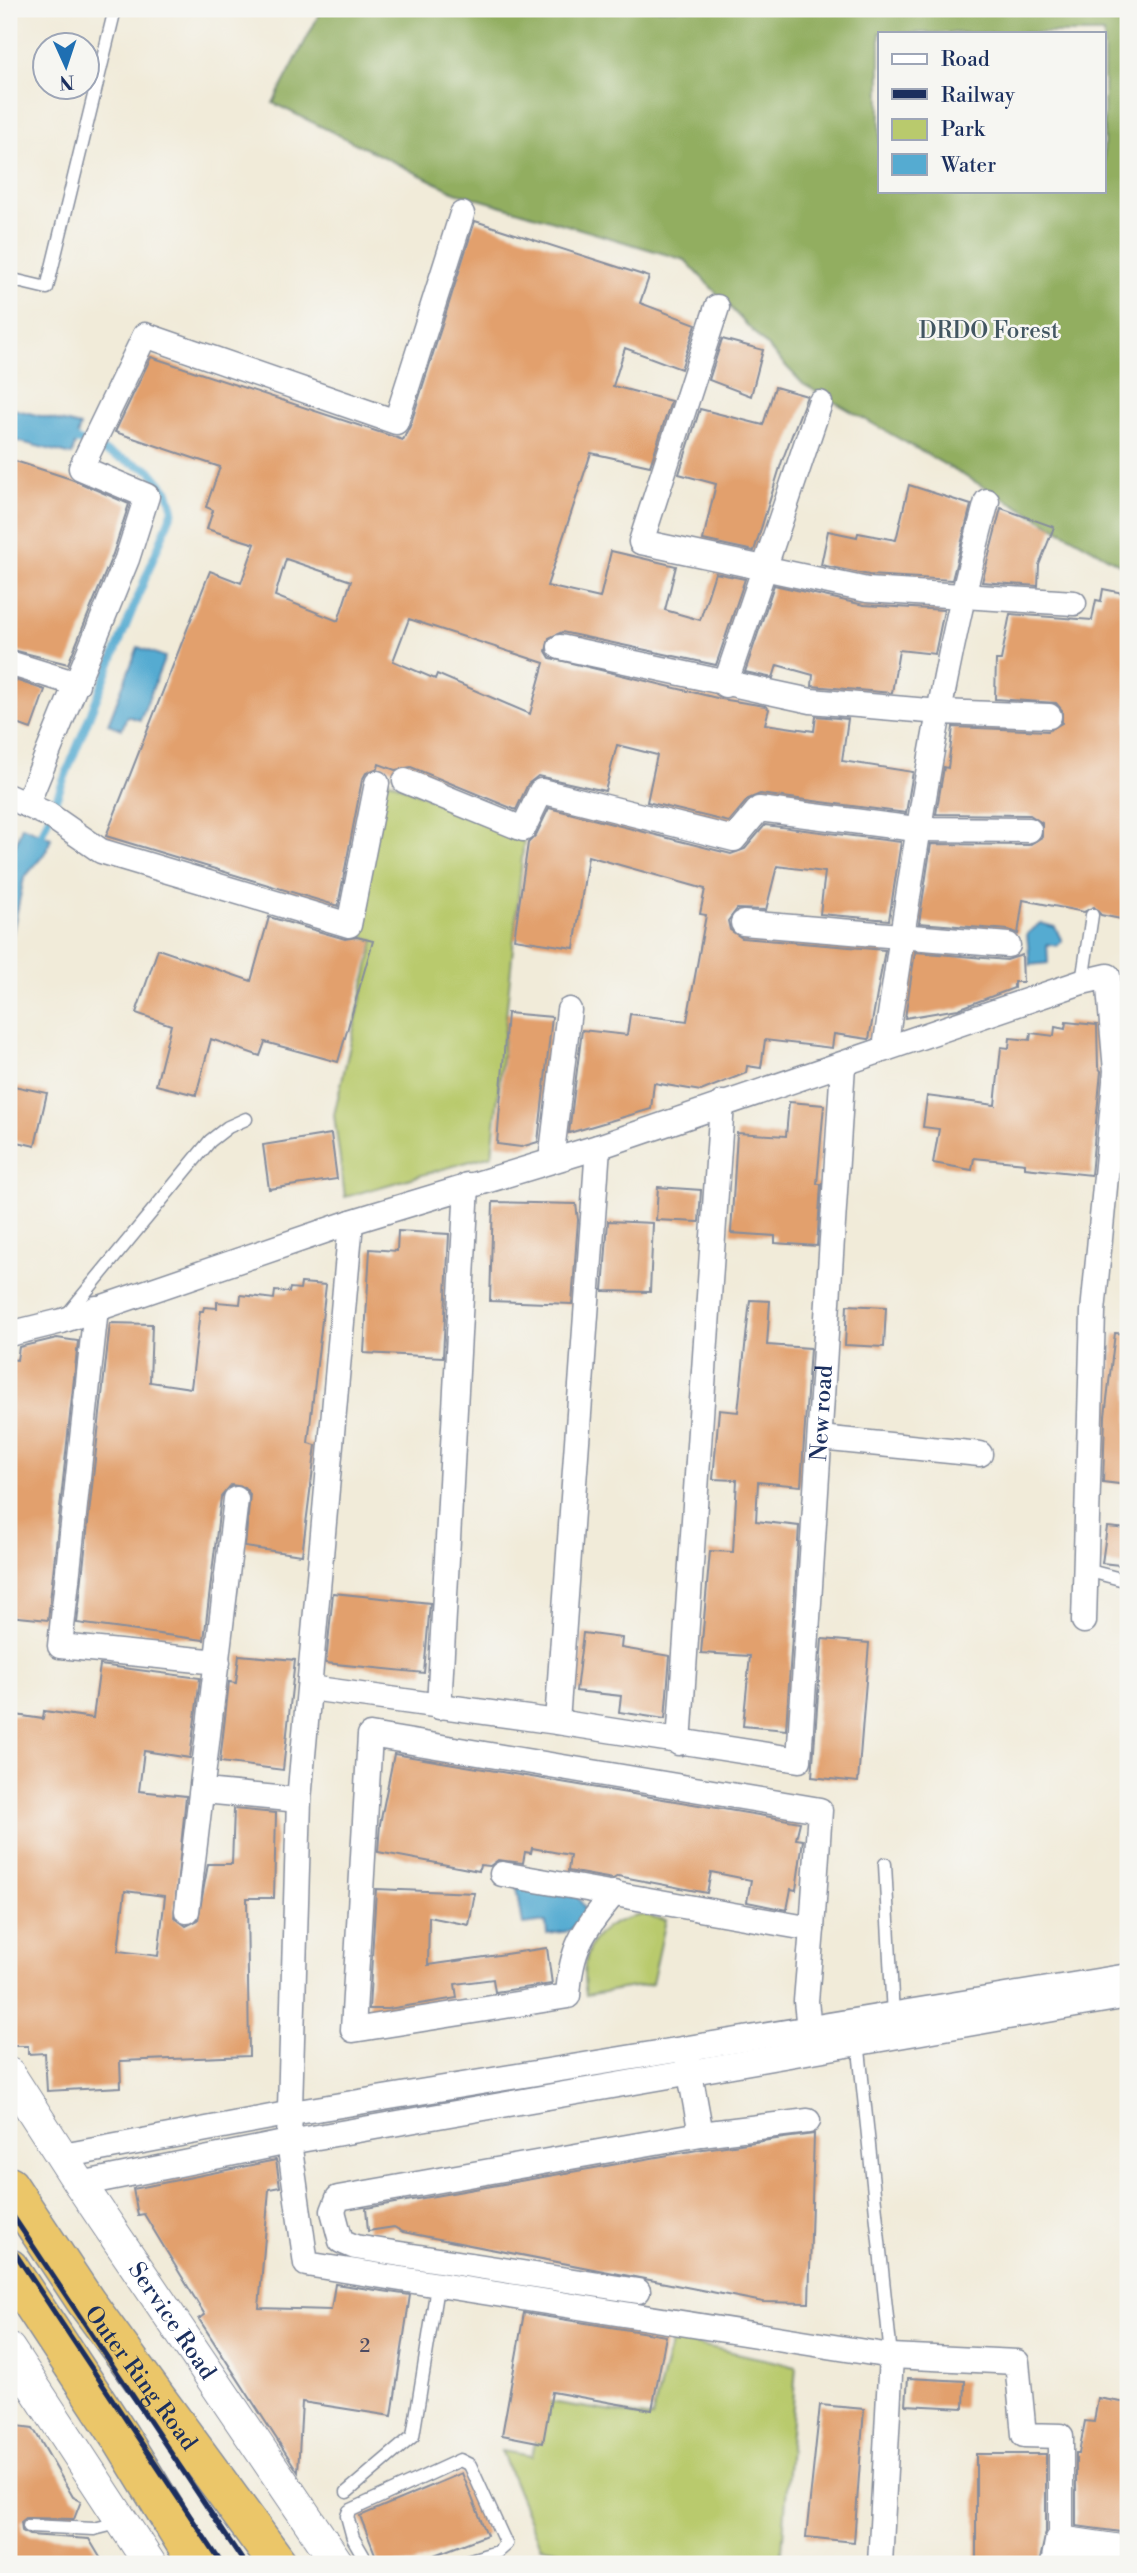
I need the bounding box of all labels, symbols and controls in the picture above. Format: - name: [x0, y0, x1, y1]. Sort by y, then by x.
- north arrow: [32, 32, 102, 102]
- legend: [878, 32, 1106, 192]
- text: Road: [941, 47, 990, 73]
- text: N: [59, 70, 75, 94]
- text: Railway: [941, 83, 1016, 109]
- text: Park: [941, 117, 986, 143]
- text: Water: [940, 153, 996, 179]
- park label: DRDO Forest: [919, 317, 1059, 345]
- street label: New road: [805, 1364, 839, 1462]
- street label: Service Road: [122, 2257, 222, 2385]
- street label: Outer Ring Road: [78, 2300, 203, 2456]
- house number: 2: [360, 2334, 370, 2358]

